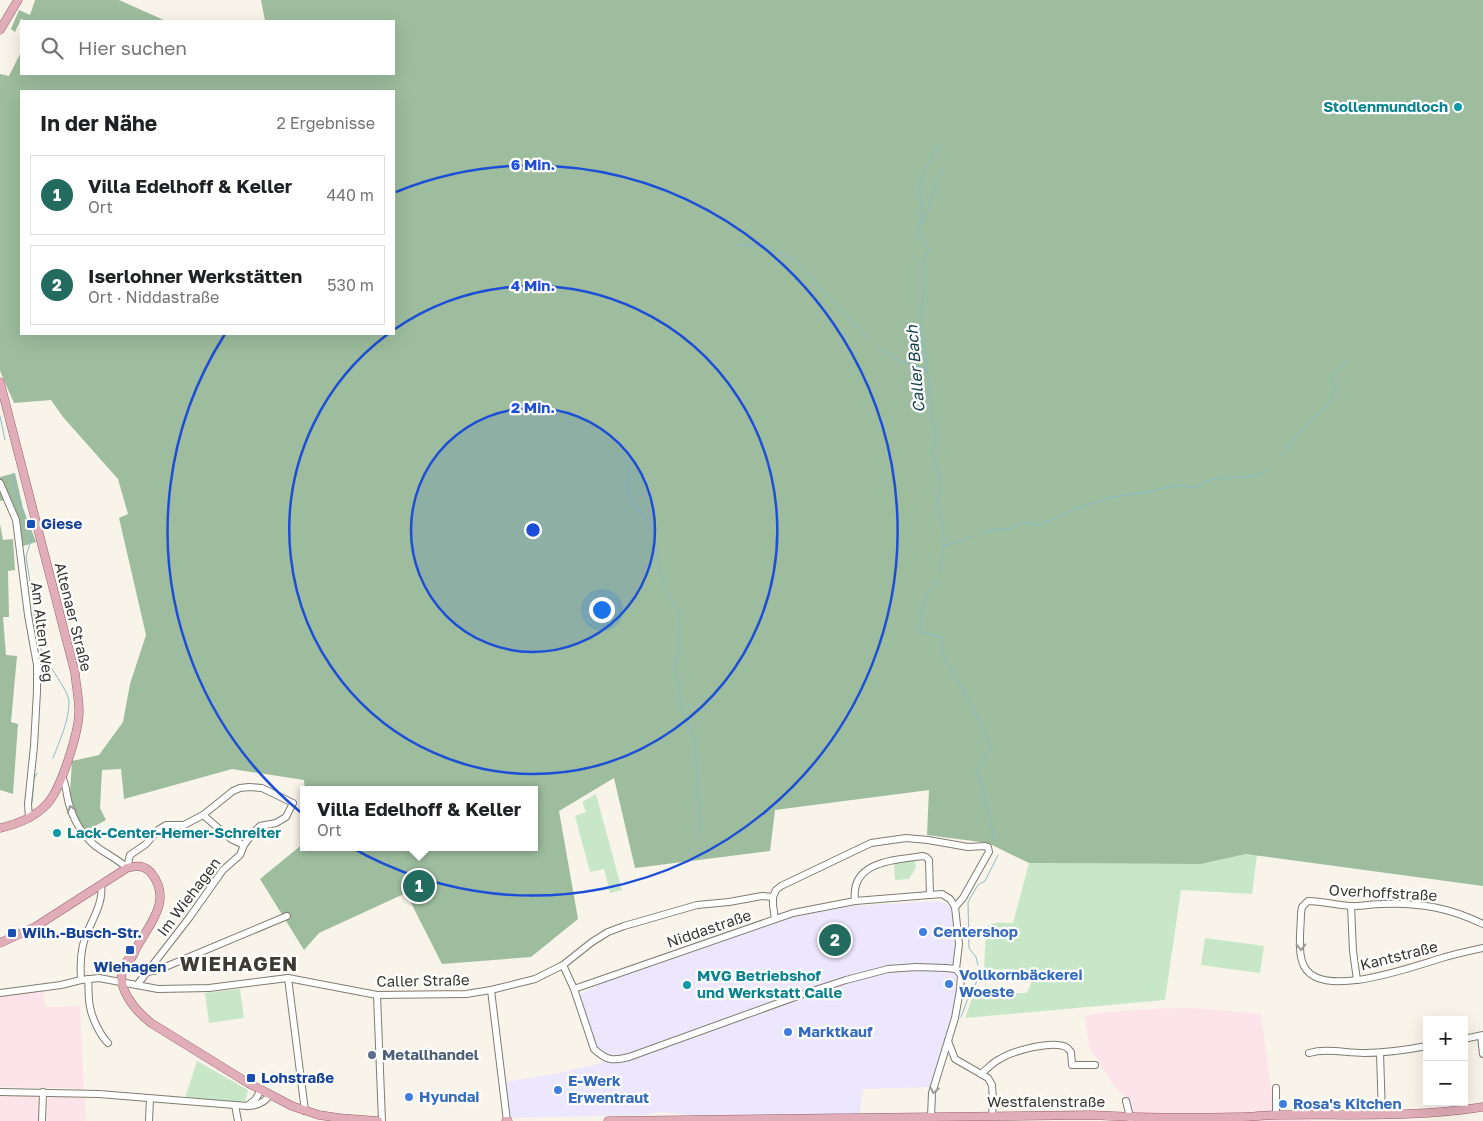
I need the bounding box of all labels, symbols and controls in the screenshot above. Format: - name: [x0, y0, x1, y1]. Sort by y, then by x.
- search box: [20, 20, 395, 75]
- icon: search: [38, 34, 66, 62]
- text: Hier suchen: [78, 36, 187, 59]
- place label: Stollenmundloch: [1323, 97, 1448, 115]
- marker: Stollenmundloch: [1452, 101, 1464, 113]
- text: In der Nähe: [40, 110, 157, 136]
- text: 2 Ergebnisse: [277, 113, 375, 133]
- text: 6 Min.: [511, 155, 555, 173]
- text: Villa Edelhoff & Keller: [88, 174, 292, 197]
- text: 1: [53, 185, 61, 205]
- text: 440 m: [326, 185, 374, 205]
- text: Ort: [88, 197, 113, 217]
- text: Iserlohner Werkstätten: [88, 264, 302, 287]
- text: 2: [52, 275, 62, 295]
- text: 530 m: [327, 275, 374, 295]
- text: 4 Min.: [511, 276, 555, 294]
- text: Ort · Niddastraße: [88, 287, 219, 307]
- water label: Caller Bach: [901, 323, 929, 414]
- text: 2 Min.: [511, 398, 555, 416]
- place label: Giese: [41, 514, 82, 532]
- marker: Giese: [25, 518, 37, 530]
- centre of rings: [524, 521, 542, 539]
- street label: Altenaer Straße: [52, 560, 96, 673]
- street label: Am Alten Weg: [28, 581, 58, 683]
- your location: [589, 597, 615, 623]
- popup: [300, 786, 538, 851]
- text: Villa Edelhoff & Keller: [317, 797, 521, 820]
- one-way arrow: [67, 805, 77, 814]
- text: Ort: [317, 820, 342, 840]
- place label: Lack-Center-Hemer-Schreiter: [67, 823, 281, 841]
- marker: Lack-Center-Hemer-Schreiter: [51, 827, 63, 839]
- street label: Im Wiehagen: [153, 854, 224, 939]
- pin: 1: [403, 867, 435, 905]
- street label: Overhoffstraße: [1328, 880, 1438, 904]
- street label: Niddastraße: [664, 905, 753, 951]
- pin: 2: [819, 921, 851, 959]
- place label: Centershop: [933, 922, 1018, 940]
- place label: Wilh.-Busch-Str.: [22, 923, 142, 941]
- marker: Centershop: [917, 926, 929, 938]
- marker: Wilh.-Busch-Str.: [6, 927, 18, 939]
- street label: Kantstraße: [1358, 937, 1440, 973]
- marker: Wiehagen: [124, 944, 136, 956]
- one-way arrow: [1296, 944, 1306, 952]
- district label: WIEHAGEN: [180, 951, 298, 975]
- place label: Wiehagen: [94, 957, 166, 975]
- place label: Vollkornbäckerei Woeste: [959, 965, 1083, 1000]
- place label: MVG Betriebshof und Werkstatt Calle: [697, 966, 843, 1001]
- street label: Caller Straße: [376, 970, 470, 990]
- marker: Vollkornbäckerei Woeste: [943, 978, 955, 990]
- marker: MVG Betriebshof und Werkstatt Calle: [681, 979, 693, 991]
- map controls: [1423, 1016, 1468, 1106]
- button: +: [1423, 1016, 1468, 1061]
- place label: Marktkauf: [798, 1022, 873, 1040]
- marker: Marktkauf: [782, 1026, 794, 1038]
- place label: Metallhandel: [382, 1045, 479, 1063]
- marker: Metallhandel: [366, 1049, 378, 1061]
- button: −: [1423, 1061, 1468, 1106]
- place label: Lohstraße: [261, 1068, 334, 1086]
- place label: E-Werk Erwentraut: [568, 1071, 649, 1106]
- marker: Lohstraße: [245, 1072, 257, 1084]
- marker: E-Werk Erwentraut: [552, 1084, 564, 1096]
- one-way arrow: [929, 1085, 940, 1094]
- place label: Hyundai: [419, 1087, 479, 1105]
- marker: Hyundai: [403, 1091, 415, 1103]
- street label: Westfalenstraße: [987, 1092, 1105, 1110]
- place label: Rosa's Kitchen: [1293, 1094, 1402, 1112]
- marker: Rosa's Kitchen: [1277, 1098, 1289, 1110]

